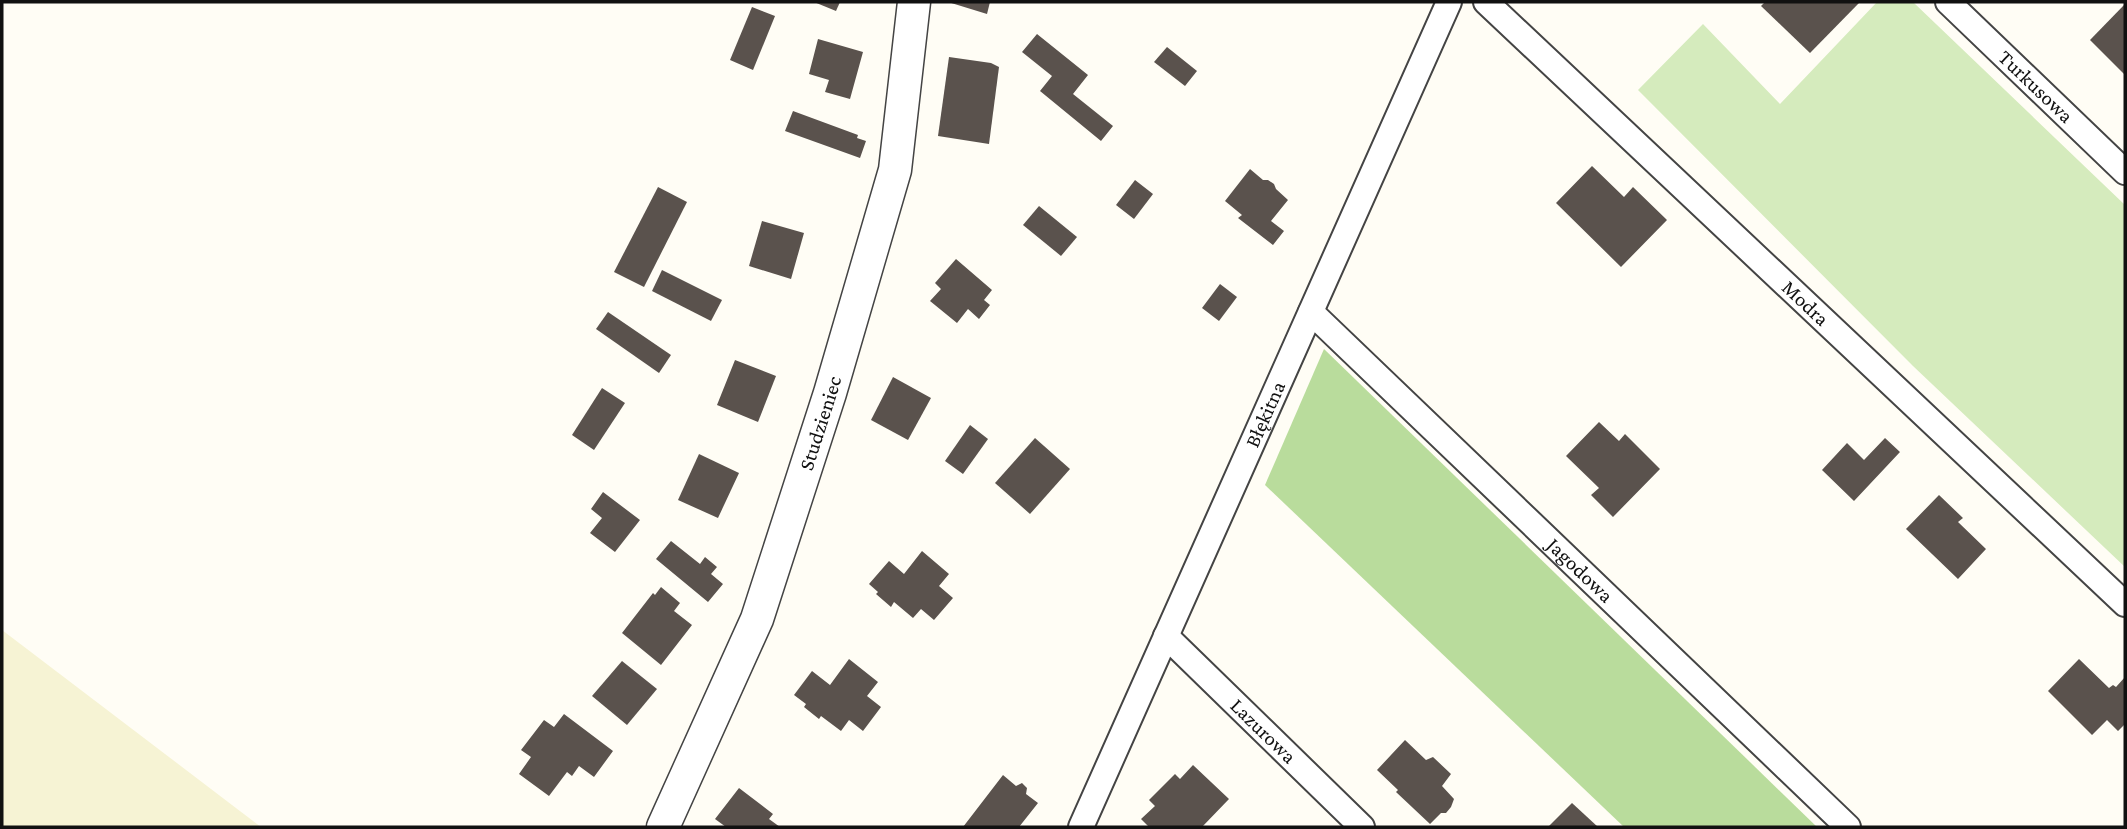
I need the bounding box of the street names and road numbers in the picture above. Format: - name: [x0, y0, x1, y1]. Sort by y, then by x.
- street label: Turkusowa: [1994, 45, 2079, 128]
- street label: Modra: [1777, 275, 1834, 331]
- street label: Studzieniec: [794, 373, 846, 473]
- street label: Błękitna: [1240, 377, 1290, 451]
- street label: Jagodowa: [1541, 531, 1619, 608]
- street label: Lazurowa: [1225, 693, 1302, 769]

